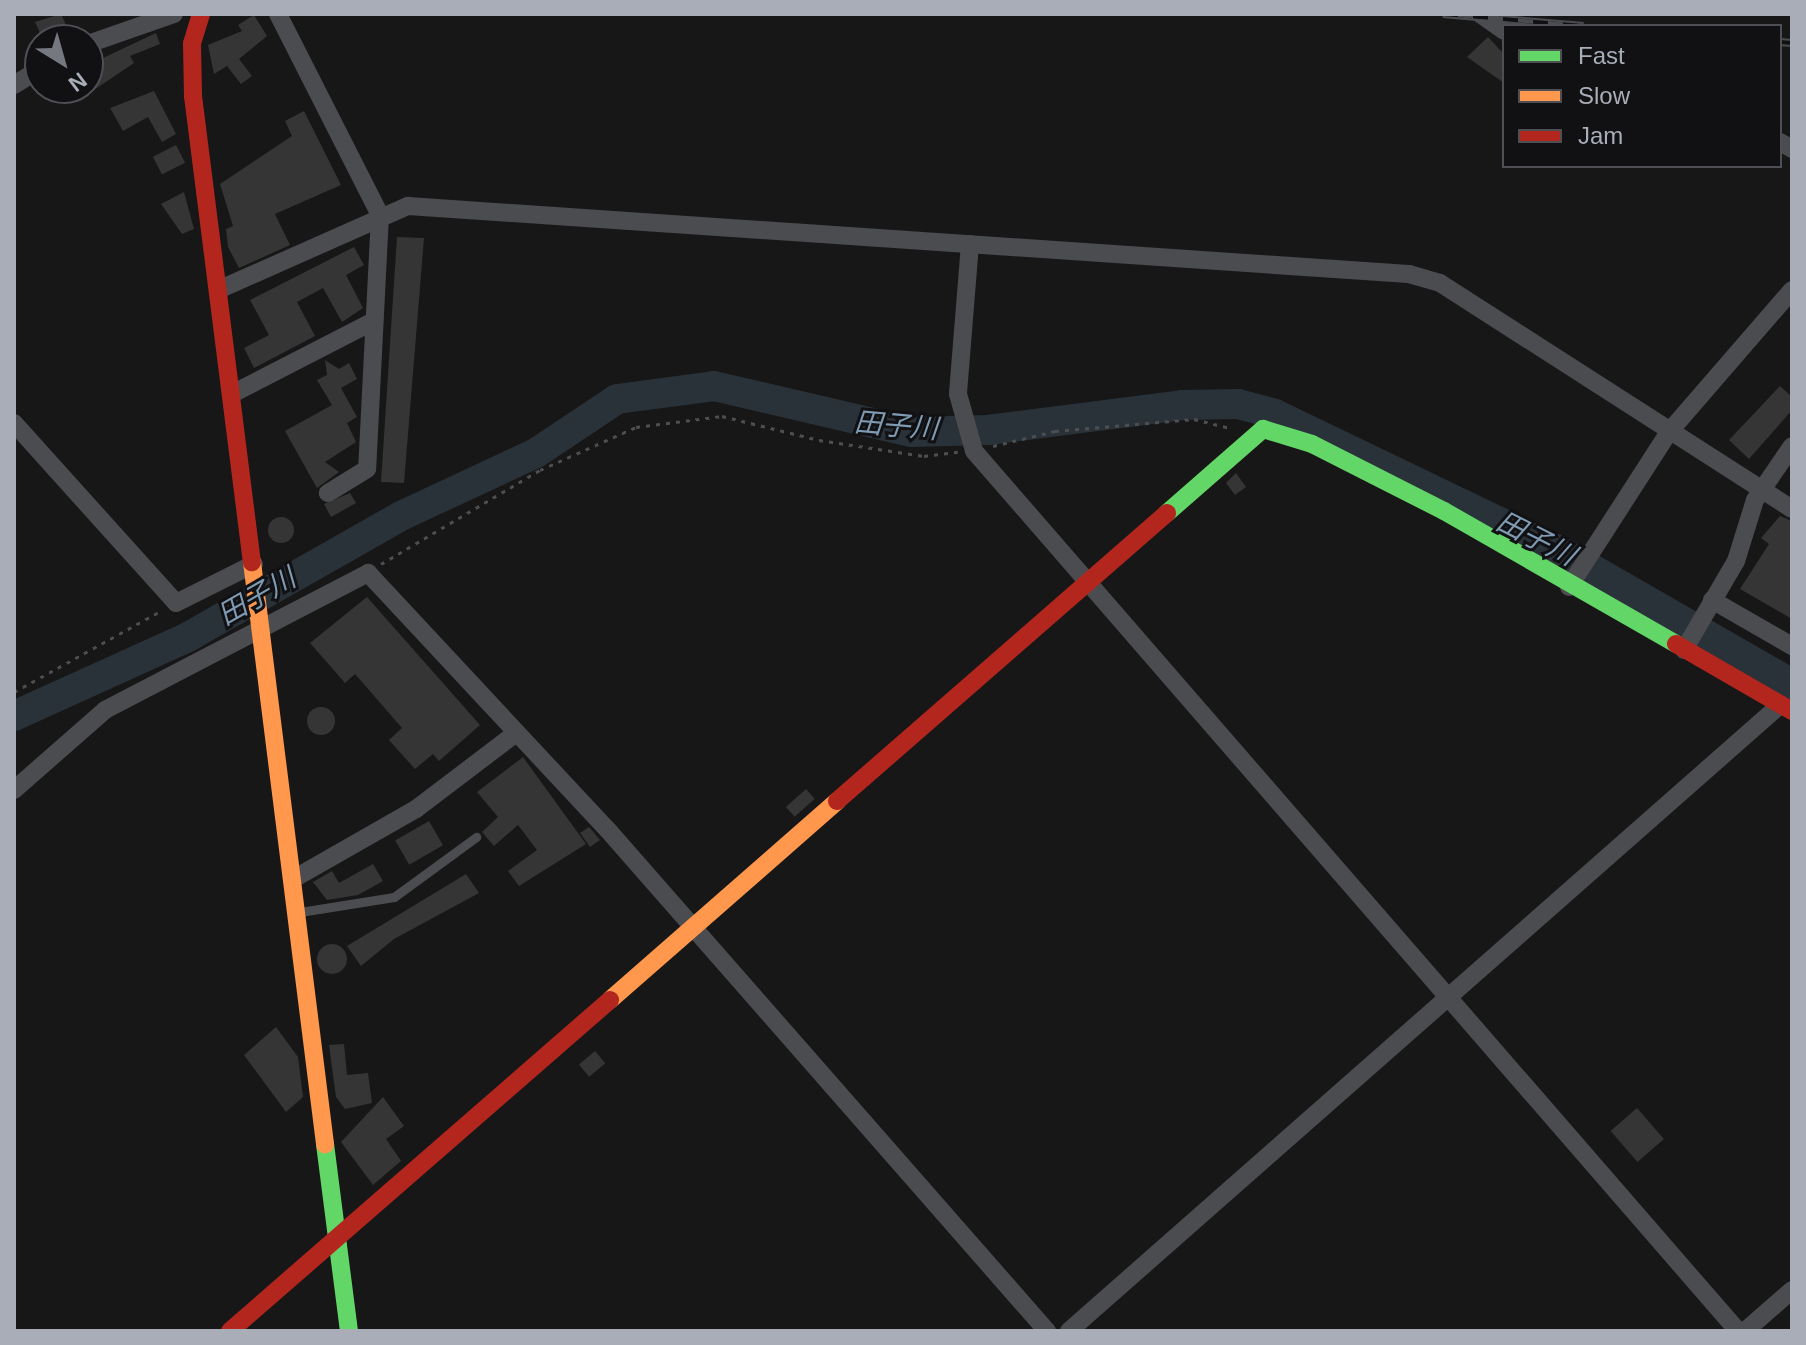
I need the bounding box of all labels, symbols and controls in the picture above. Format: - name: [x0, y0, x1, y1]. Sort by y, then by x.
- north arrow: [24, 24, 104, 104]
- legend: [1502, 24, 1782, 168]
- text: Fast: [1578, 42, 1625, 69]
- text: N: [64, 67, 91, 97]
- text: Slow: [1578, 82, 1630, 109]
- text: Jam: [1578, 122, 1623, 149]
- water label: 田子川: [853, 406, 939, 446]
- water label: 田子川: [1491, 505, 1581, 573]
- water label: 田子川: [212, 561, 302, 633]

